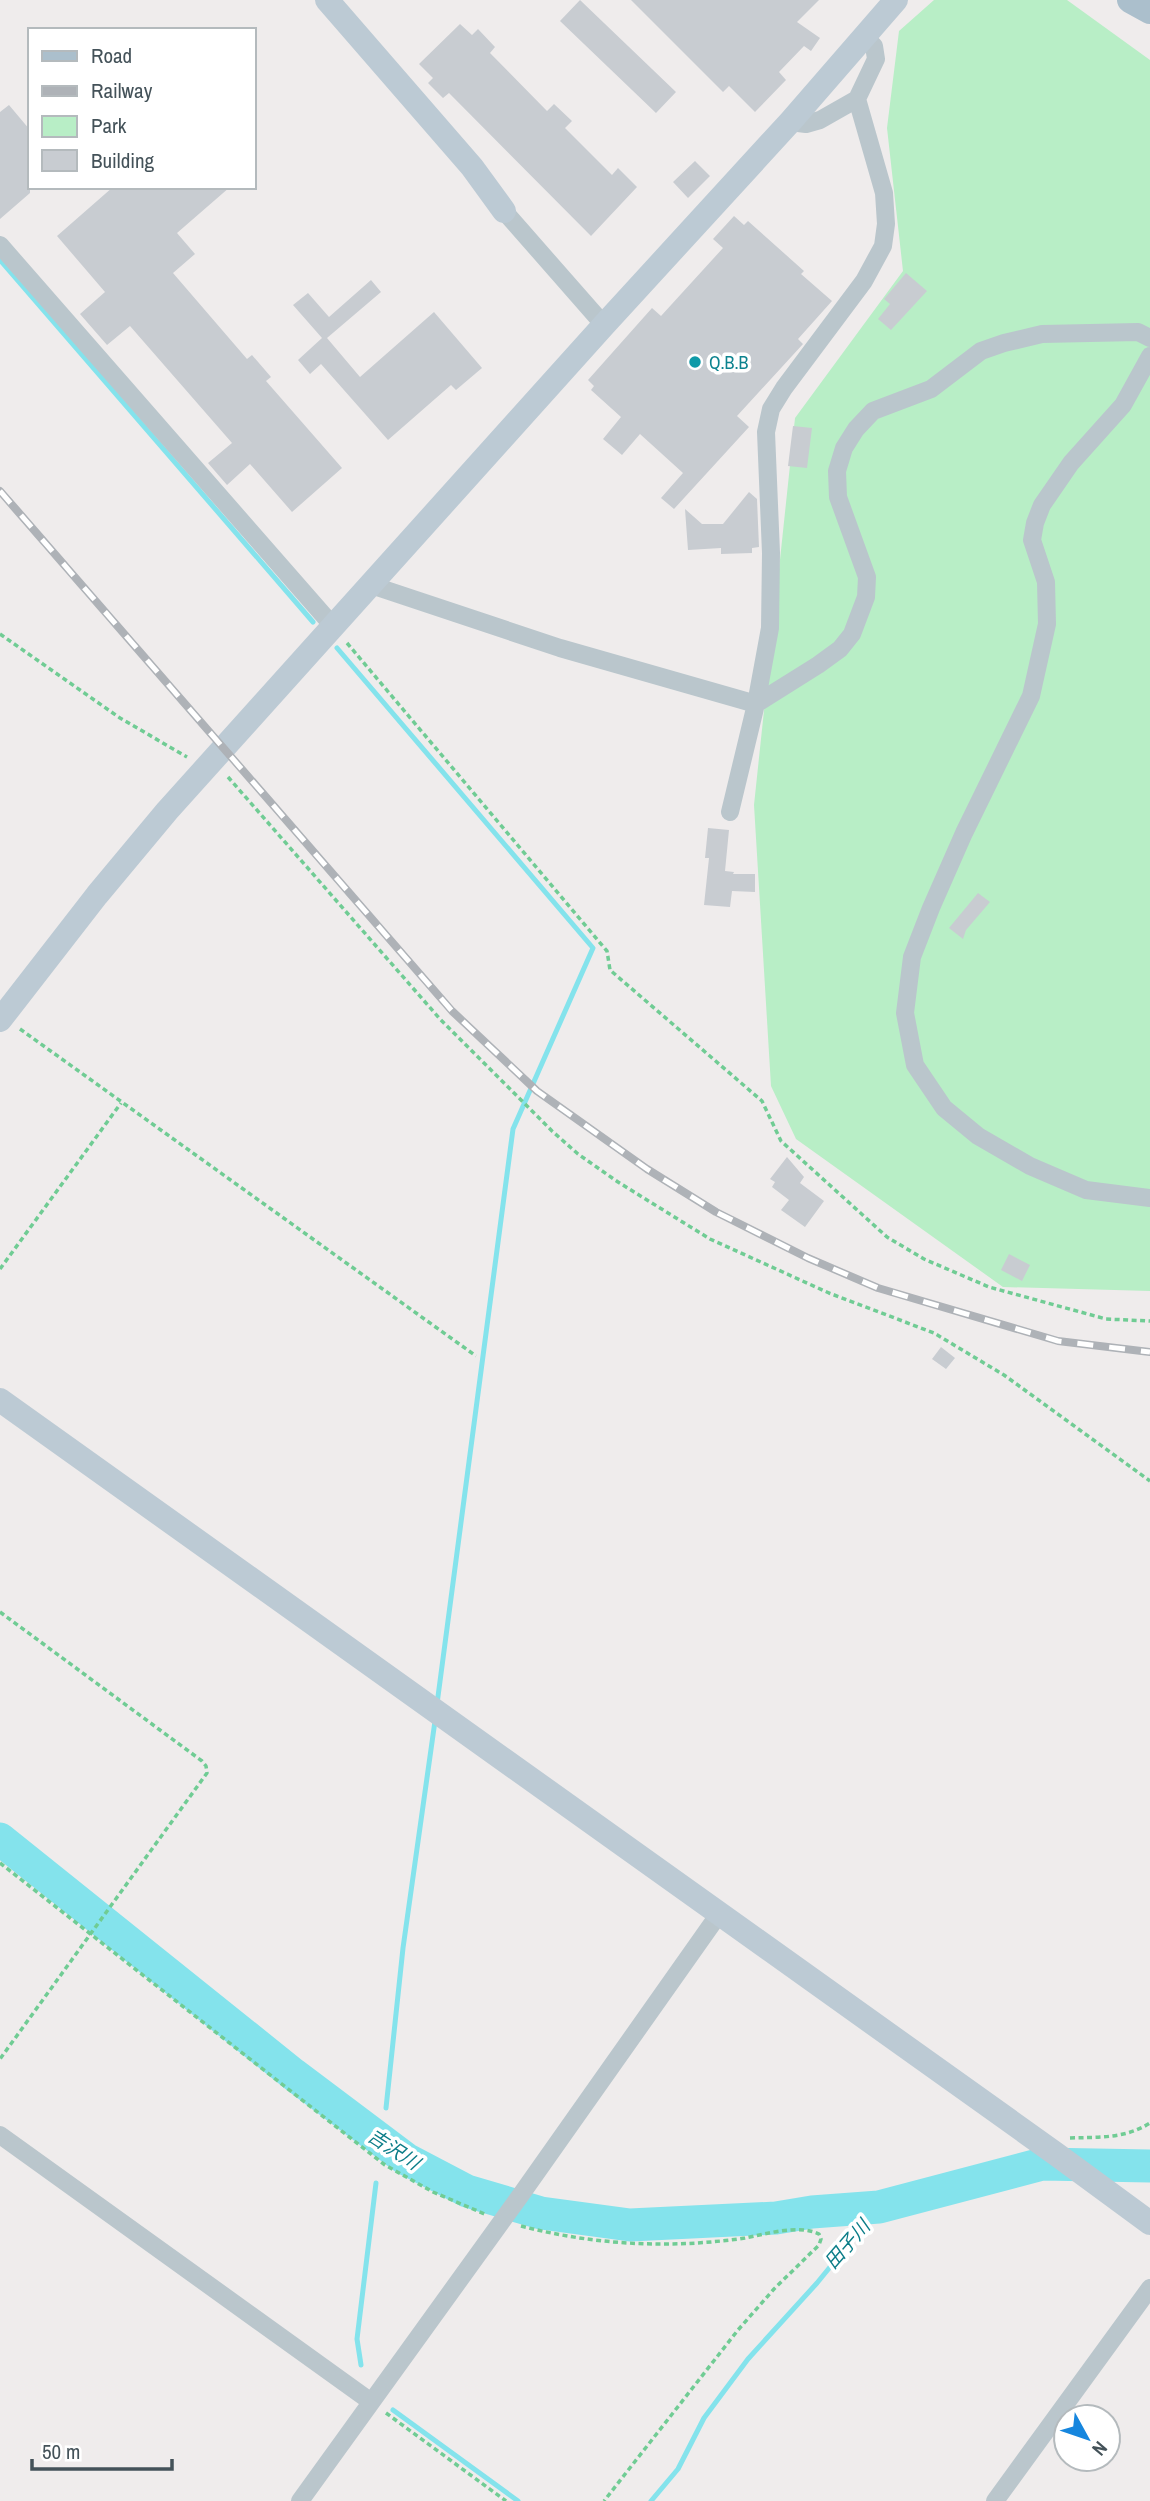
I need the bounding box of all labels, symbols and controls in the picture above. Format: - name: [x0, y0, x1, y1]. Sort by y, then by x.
- legend: [28, 28, 256, 189]
- text: Road: [91, 41, 132, 70]
- text: Railway: [91, 76, 153, 105]
- text: Park: [91, 111, 127, 140]
- text: Building: [91, 146, 155, 175]
- place label: Q.B.B: [709, 350, 749, 375]
- marker: Q.B.B: [687, 354, 703, 370]
- water label: 吉沢川: [363, 2123, 427, 2177]
- water label: 田子川: [818, 2212, 877, 2274]
- north arrow: [1052, 2403, 1122, 2473]
- scale bar: [32, 2428, 172, 2472]
- text: N: [1086, 2436, 1114, 2462]
- text: 50 m: [42, 2437, 80, 2466]

